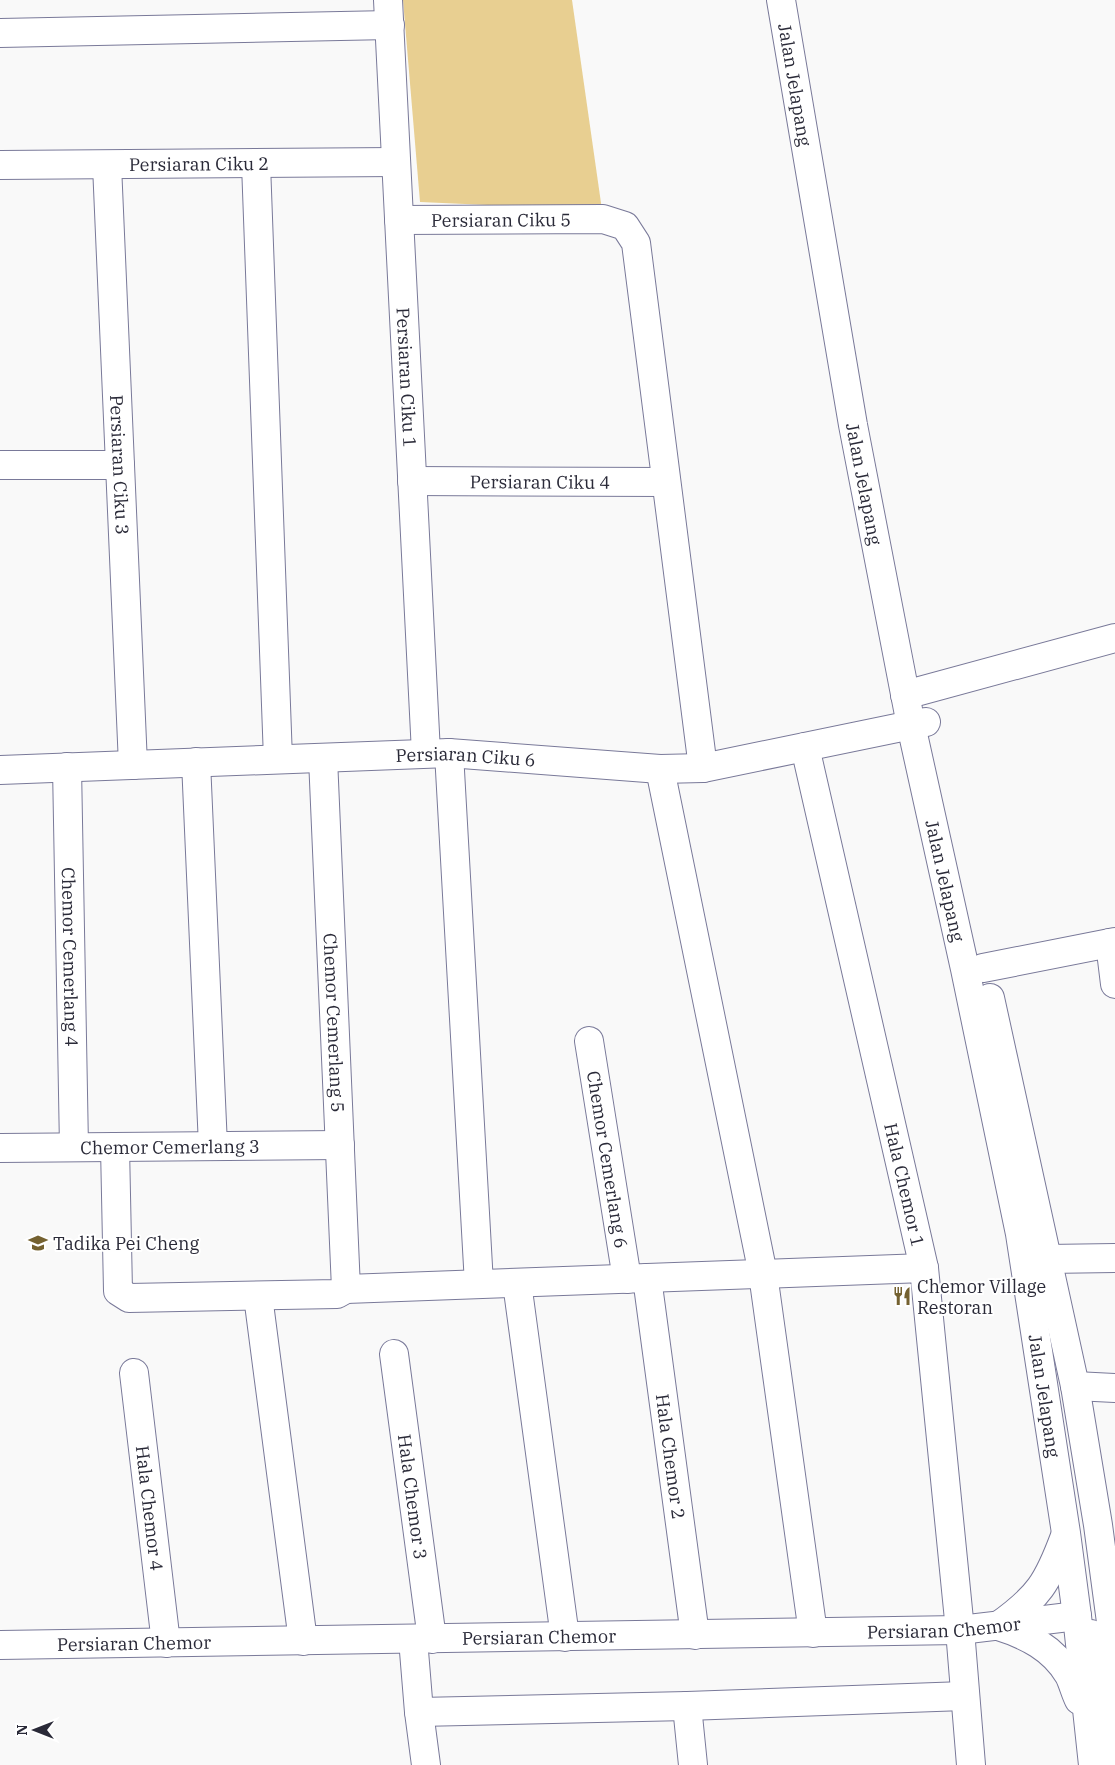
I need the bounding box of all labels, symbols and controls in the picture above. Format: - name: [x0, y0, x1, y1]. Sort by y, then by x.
- street label: Jalan Jelapang: [774, 22, 817, 148]
- street label: Persiaran Ciku 2: [129, 151, 269, 176]
- street label: Persiaran Ciku 5: [431, 208, 571, 231]
- street label: Persiaran Ciku 1: [392, 307, 422, 448]
- street label: Persiaran Ciku 3: [105, 394, 135, 535]
- street label: Jalan Jelapang: [841, 421, 887, 547]
- street label: Persiaran Ciku 4: [470, 470, 610, 493]
- street label: Persiaran Ciku 6: [395, 741, 536, 771]
- street label: Jalan Jelapang: [921, 818, 970, 944]
- street label: Chemor Cemerlang 4: [57, 867, 84, 1047]
- street label: Chemor Cemerlang 5: [319, 933, 350, 1113]
- street label: Chemor Cemerlang 6: [582, 1069, 633, 1250]
- street label: Hala Chemor 1: [880, 1121, 930, 1249]
- street label: Chemor Cemerlang 3: [80, 1134, 260, 1159]
- school or university icon: Tadika Pei Cheng: [27, 1232, 49, 1254]
- place label: Tadika Pei Cheng: [53, 1232, 199, 1255]
- place label: Chemor Village Restoran: [917, 1275, 1046, 1319]
- restaurant icon: Chemor Village Restoran: [891, 1285, 913, 1307]
- street label: Jalan Jelapang: [1024, 1333, 1066, 1459]
- street label: Hala Chemor 2: [651, 1392, 691, 1521]
- street label: Hala Chemor 3: [393, 1433, 433, 1561]
- street label: Hala Chemor 4: [131, 1444, 169, 1572]
- street label: Persiaran Chemor: [867, 1611, 1022, 1643]
- street label: Persiaran Chemor: [462, 1624, 616, 1649]
- street label: Persiaran Chemor: [57, 1630, 211, 1656]
- north arrow: [10, 1705, 60, 1755]
- text: N: [13, 1724, 31, 1736]

